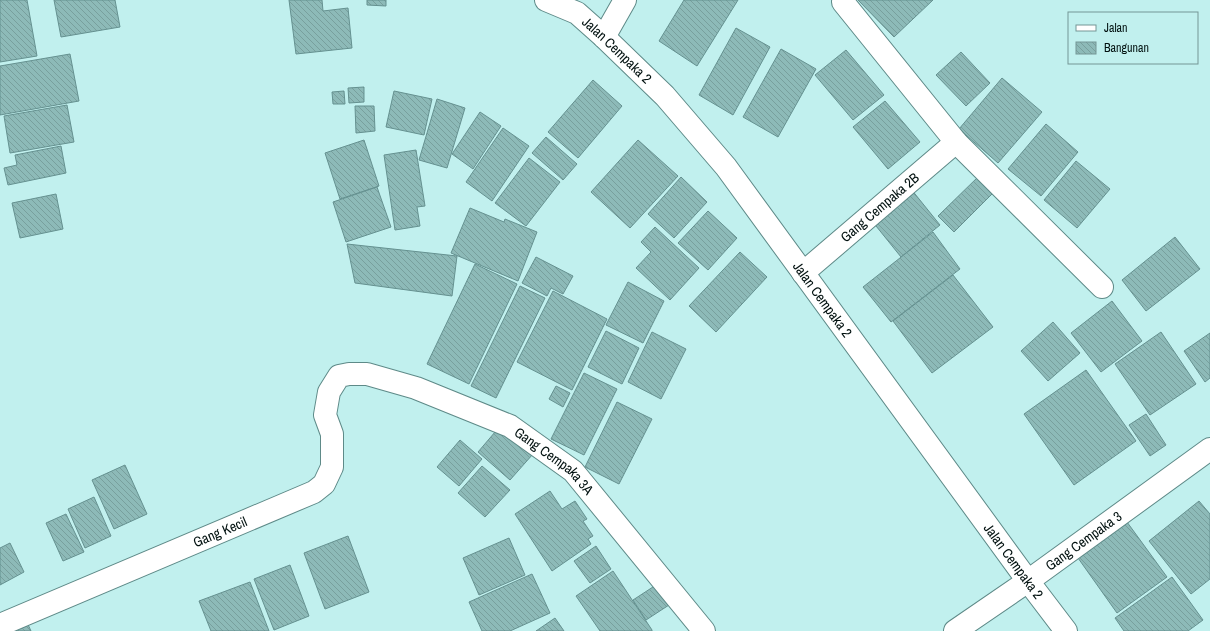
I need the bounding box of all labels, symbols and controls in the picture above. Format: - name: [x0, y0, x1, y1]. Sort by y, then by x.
- legend: [1068, 12, 1198, 64]
- street label: Jalan Cempaka 2: [578, 13, 656, 87]
- text: Jalan: [1104, 20, 1128, 36]
- text: Bangunan: [1104, 40, 1149, 56]
- street label: Gang Cempaka 2B: [837, 168, 923, 246]
- street label: Jalan Cempaka 2: [789, 258, 856, 341]
- street label: Gang Cempaka 3A: [511, 423, 598, 498]
- street label: Gang Cempaka 3: [1042, 507, 1125, 575]
- street label: Gang Kecil: [190, 512, 250, 551]
- street label: Jalan Cempaka 2: [980, 520, 1047, 602]

